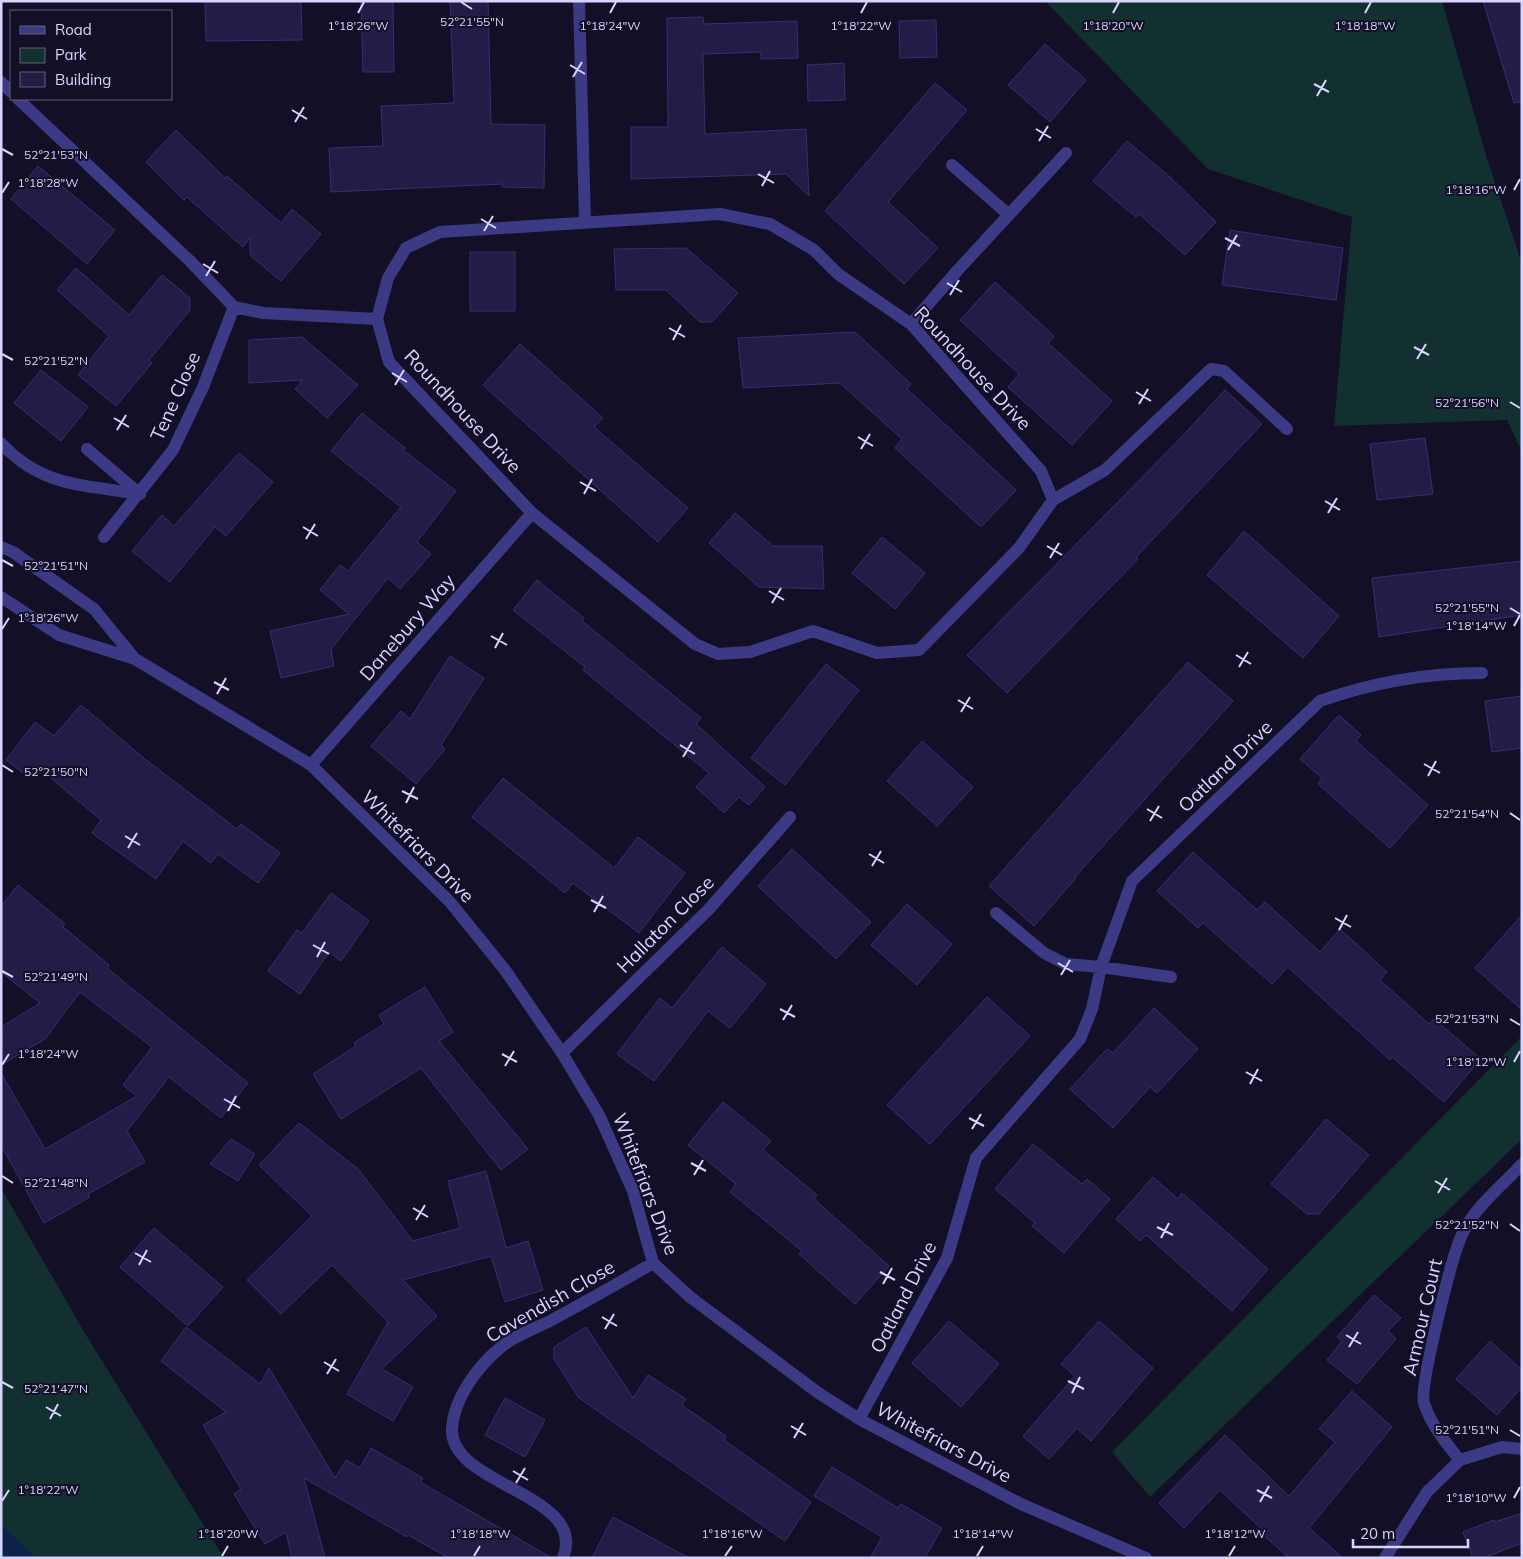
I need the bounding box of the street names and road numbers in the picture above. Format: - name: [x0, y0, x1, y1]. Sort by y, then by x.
- street label: Roundhouse Drive: [909, 301, 1037, 435]
- street label: Roundhouse Drive: [399, 344, 527, 478]
- street label: Tene Close: [145, 348, 205, 444]
- street label: Danebury Way: [354, 569, 460, 685]
- street label: Oatland Drive: [1173, 715, 1277, 817]
- street label: Whitefriars Drive: [356, 784, 480, 908]
- street label: Hallaton Close: [611, 870, 719, 978]
- street label: Whitefriars Drive: [608, 1110, 684, 1258]
- street label: Oatland Drive: [865, 1237, 941, 1357]
- street label: Cavendish Close: [481, 1254, 619, 1348]
- street label: Armour Court: [1397, 1256, 1447, 1378]
- street label: Whitefriars Drive: [872, 1396, 1016, 1488]

